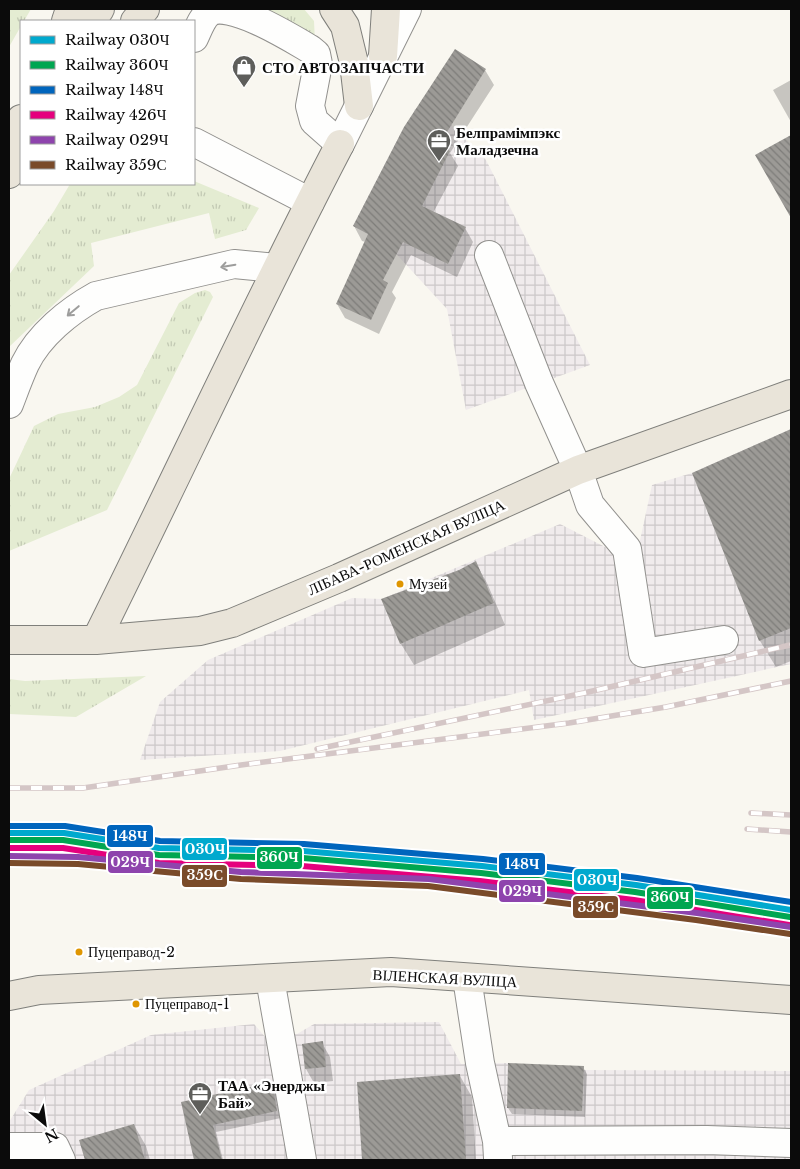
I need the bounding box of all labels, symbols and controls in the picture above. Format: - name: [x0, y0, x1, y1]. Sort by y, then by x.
- legend: [20, 20, 195, 185]
- text: Railway 030Ч: [65, 30, 170, 49]
- shop icon: СТО АВТОЗАПЧАСТИ: [231, 54, 257, 88]
- text: Railway 360Ч: [65, 55, 169, 74]
- place label: СТО АВТОЗАПЧАСТИ: [262, 58, 424, 77]
- text: Railway 148Ч: [65, 80, 164, 99]
- text: Railway 426Ч: [65, 105, 167, 124]
- place label: Белпрамімпэкс Маладзечна: [456, 123, 560, 159]
- office icon: Белпрамімпэкс Маладзечна: [426, 128, 452, 162]
- text: Railway 029Ч: [65, 130, 169, 149]
- text: Railway 359С: [65, 155, 167, 174]
- one-way arrow: [220, 261, 236, 271]
- one-way arrow: [67, 305, 80, 316]
- street label: ЛІБАВА-РОМЕНСКАЯ ВУЛІЦА: [305, 495, 508, 599]
- place label: Музей: [409, 575, 448, 593]
- marker: Музей: [395, 579, 405, 589]
- line badge: 148Ч: [106, 824, 154, 848]
- text: 148Ч: [113, 827, 148, 845]
- line badge: 030Ч: [181, 837, 228, 861]
- text: 030Ч: [185, 840, 226, 858]
- line badge: 360Ч: [256, 846, 303, 870]
- text: 360Ч: [259, 848, 299, 866]
- line badge: 029Ч: [107, 850, 154, 874]
- line badge: 148Ч: [498, 852, 546, 876]
- text: 029Ч: [110, 853, 150, 871]
- text: 148Ч: [505, 855, 540, 873]
- line badge: 359С: [181, 864, 228, 888]
- text: 359С: [187, 866, 223, 884]
- line badge: 030Ч: [573, 868, 620, 892]
- text: 030Ч: [577, 871, 618, 889]
- line badge: 029Ч: [498, 879, 546, 903]
- text: 029Ч: [502, 882, 542, 900]
- line badge: 360Ч: [646, 886, 694, 910]
- text: 360Ч: [650, 888, 690, 906]
- line badge: 359С: [572, 895, 619, 919]
- text: 359С: [578, 898, 614, 916]
- place label: Пуцеправод-2: [88, 943, 175, 961]
- marker: Пуцеправод-2: [74, 947, 84, 957]
- street label: ВІЛЕНСКАЯ ВУЛІЦА: [372, 965, 518, 991]
- place label: Пуцеправод-1: [145, 995, 229, 1013]
- marker: Пуцеправод-1: [131, 999, 141, 1009]
- place label: ТАА «Энерджы Бай»: [218, 1076, 325, 1112]
- office icon: ТАА «Энерджы Бай»: [187, 1081, 213, 1115]
- north arrow: [20, 1099, 70, 1149]
- text: N: [41, 1124, 61, 1146]

